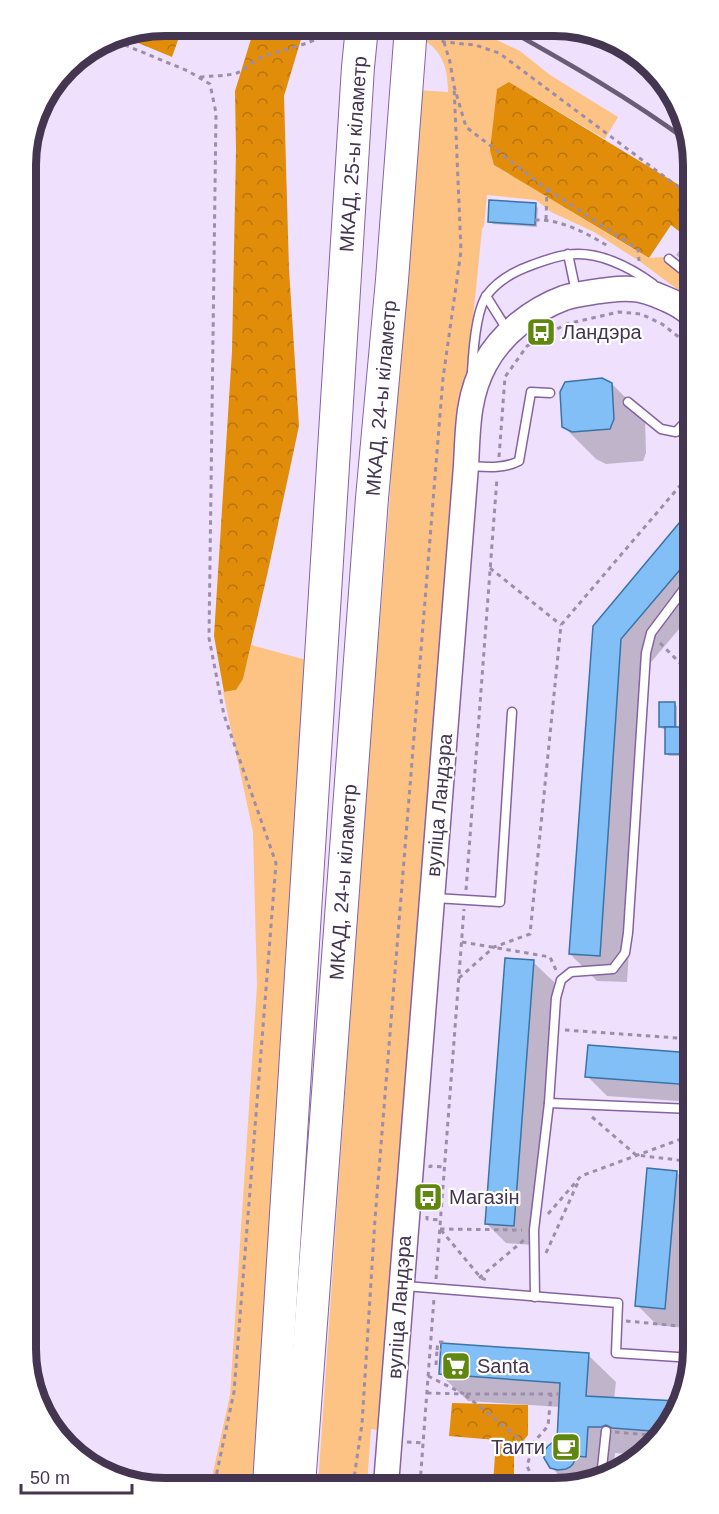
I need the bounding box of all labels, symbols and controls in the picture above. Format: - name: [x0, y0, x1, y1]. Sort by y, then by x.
- street label: МКАД, 25-ы кіламетр: [335, 55, 371, 253]
- street label: МКАД, 24-ы кіламетр: [361, 299, 401, 497]
- bus stop icon: Ландэра: [525, 316, 557, 348]
- place label: Ландэра: [562, 321, 643, 343]
- street label: вуліца Ландэра: [422, 732, 456, 878]
- street label: МКАД, 24-ы кіламетр: [325, 783, 361, 981]
- bus stop icon: Магазін: [412, 1181, 444, 1213]
- place label: Магазін: [449, 1186, 519, 1208]
- street label: вуліца Ландэра: [383, 1234, 415, 1379]
- supermarket icon: Santa: [440, 1350, 472, 1382]
- place label: Santa: [477, 1355, 530, 1377]
- cafe icon: Таити: [550, 1431, 582, 1463]
- place label: Таити: [491, 1436, 545, 1458]
- scale bar: [21, 1457, 132, 1495]
- text: 50 m: [30, 1468, 70, 1488]

